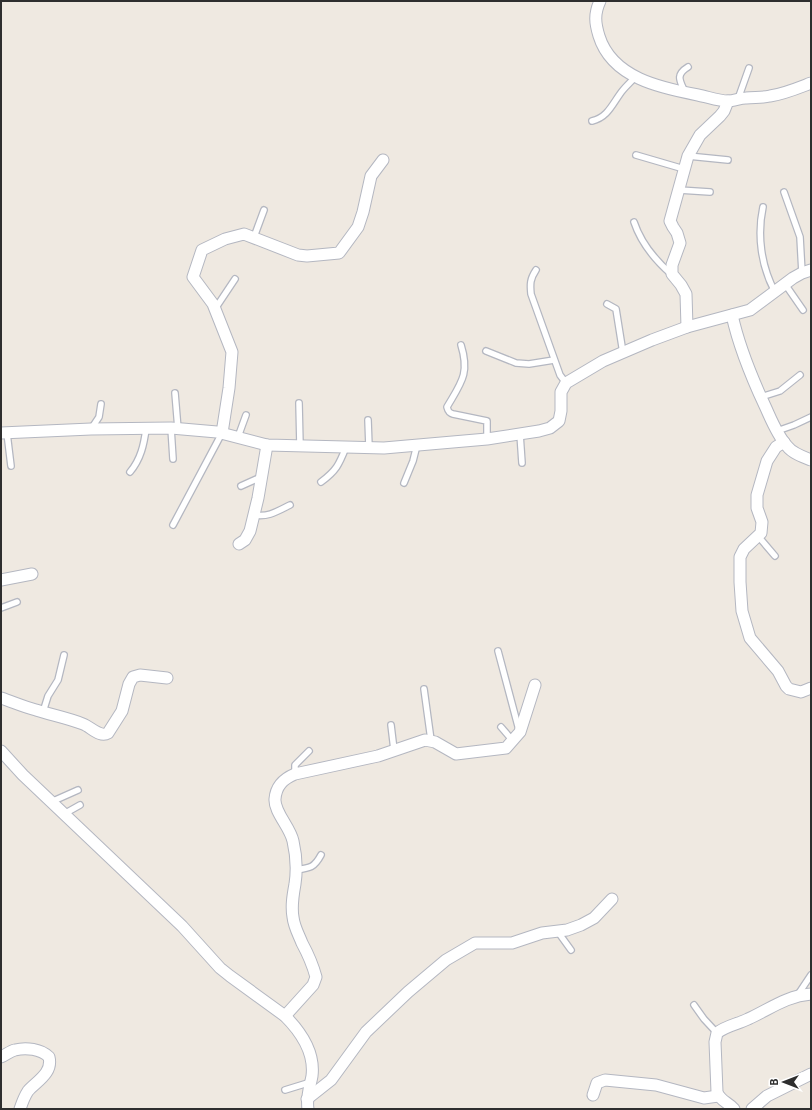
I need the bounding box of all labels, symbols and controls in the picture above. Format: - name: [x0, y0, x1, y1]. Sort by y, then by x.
- north arrow: [764, 1062, 804, 1102]
- text: B: [766, 1078, 781, 1086]

